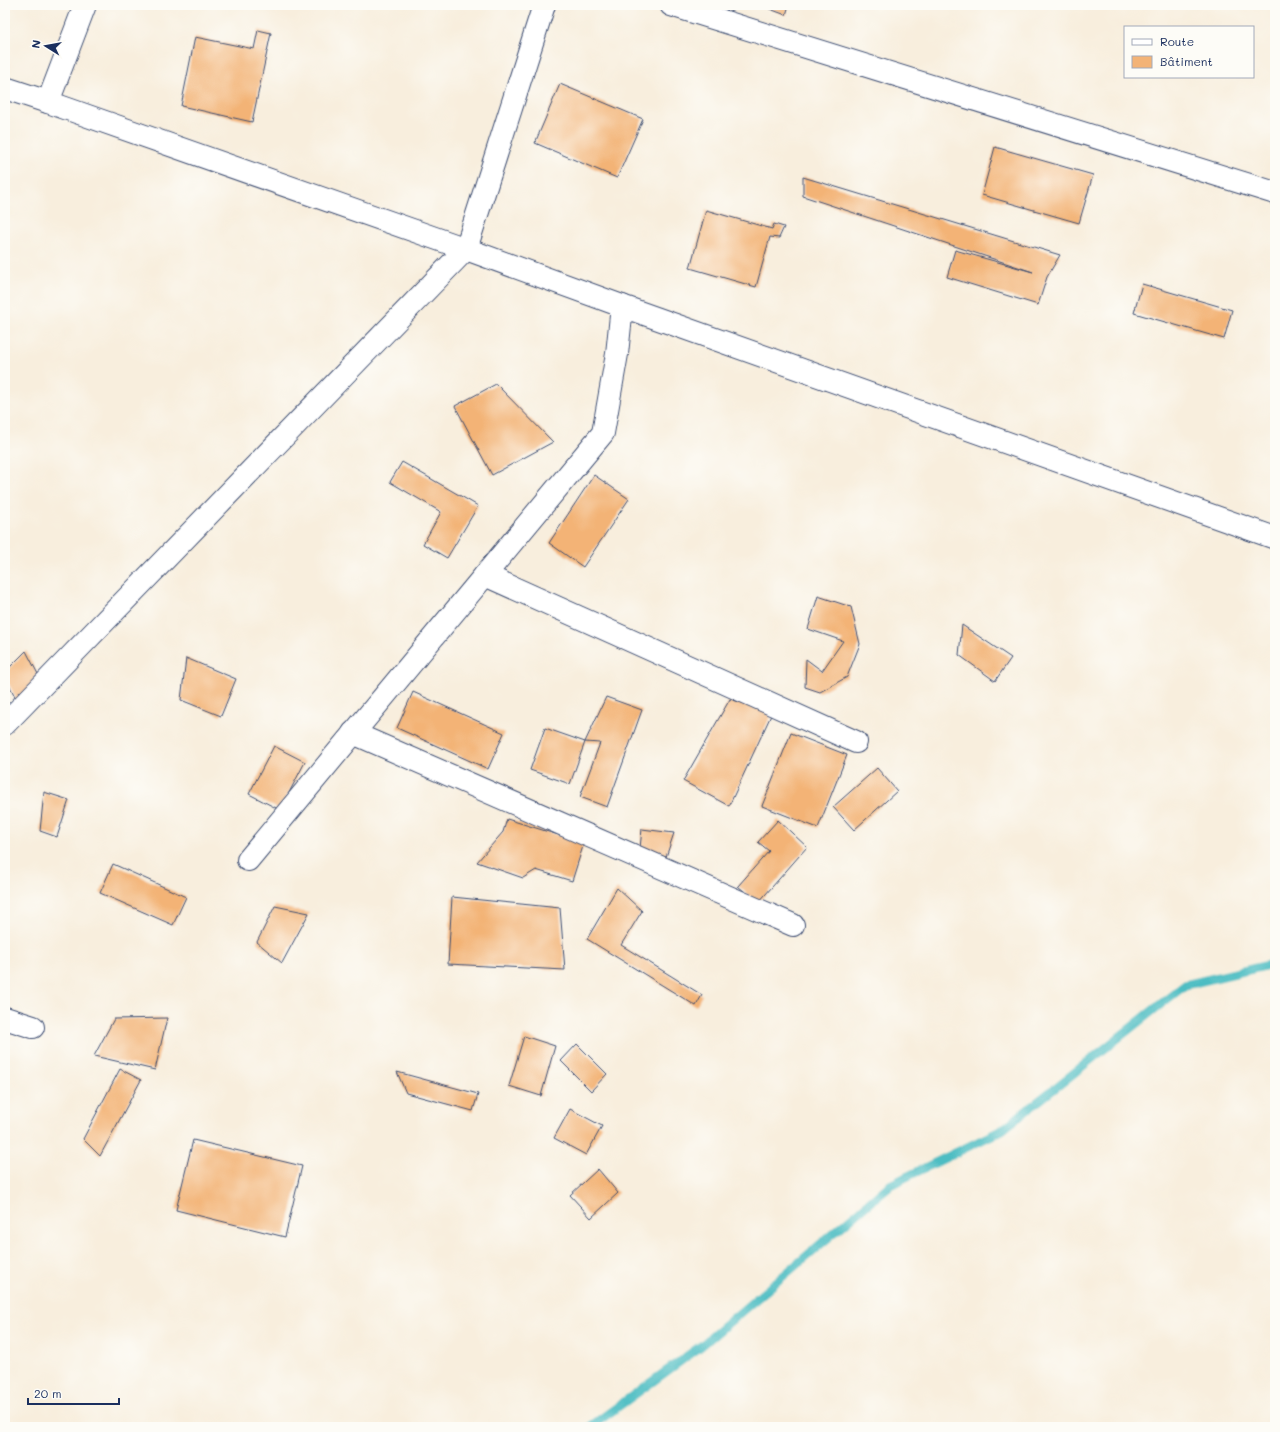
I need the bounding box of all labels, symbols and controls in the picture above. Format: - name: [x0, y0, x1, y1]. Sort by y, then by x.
- north arrow: [26, 26, 66, 66]
- legend: [1124, 26, 1254, 78]
- text: Route: [1160, 33, 1194, 49]
- text: N: [28, 38, 44, 50]
- text: Bâtiment: [1160, 53, 1213, 69]
- scale bar: [28, 1380, 119, 1406]
- text: 20 m: [34, 1385, 62, 1401]

